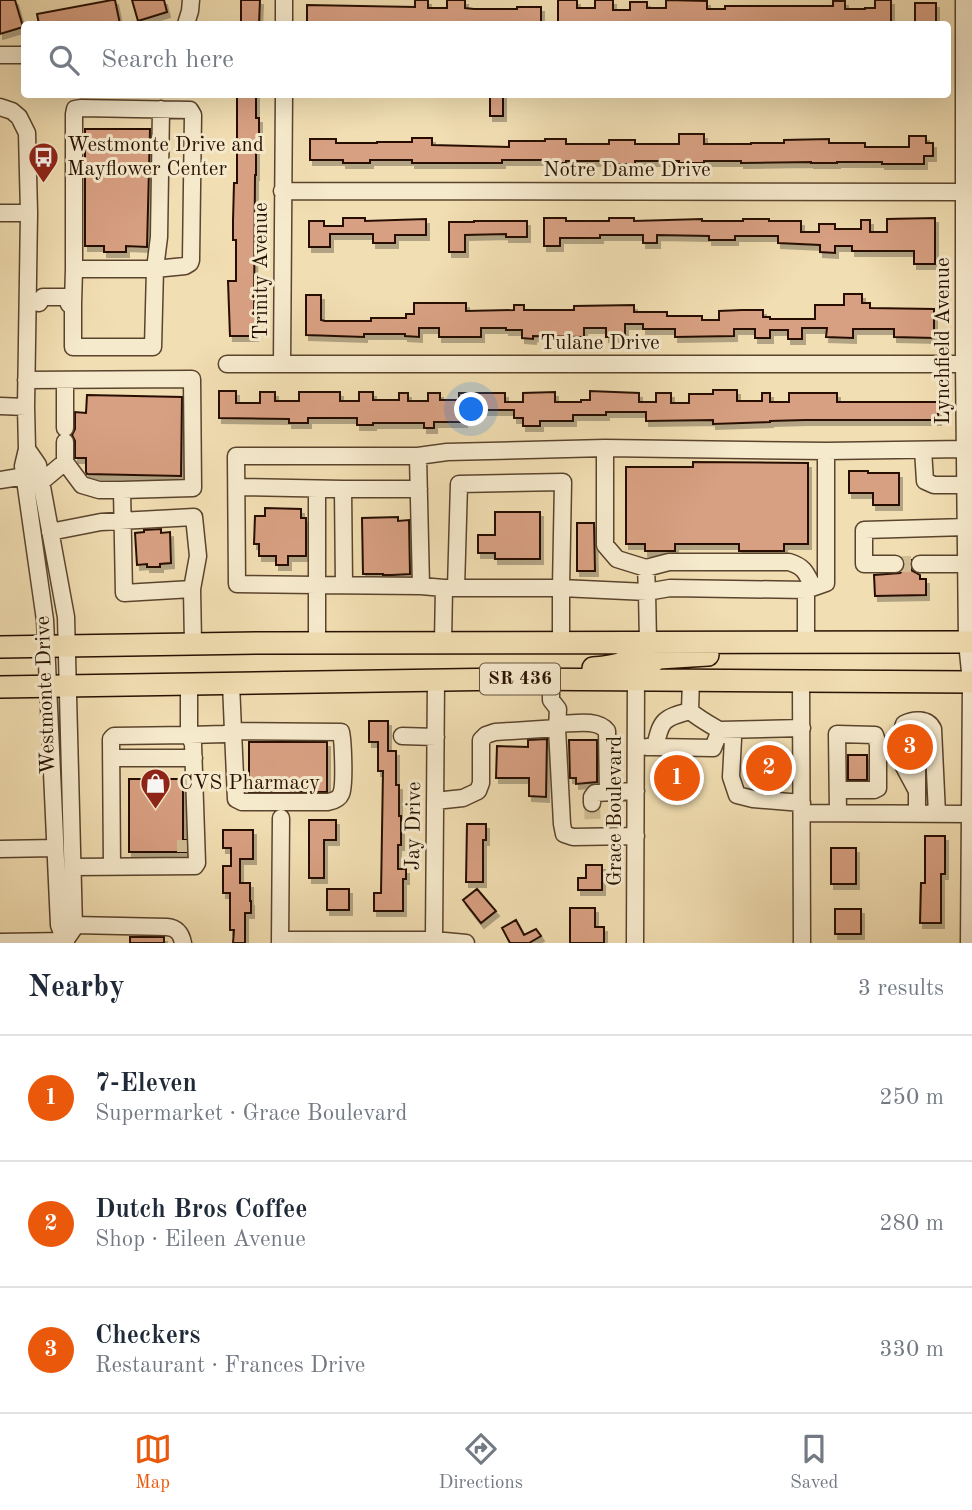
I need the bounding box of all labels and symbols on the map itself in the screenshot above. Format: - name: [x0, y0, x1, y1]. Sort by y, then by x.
- place label: Westmonte Drive and Mayflower Center: [67, 135, 264, 180]
- bus stop icon: Westmonte Drive and Mayflower Center: [27, 140, 61, 184]
- street label: Notre Dame Drive: [543, 160, 711, 181]
- street label: Trinity Avenue: [251, 202, 272, 340]
- street label: Lynchfield Avenue: [933, 257, 954, 425]
- street label: Tulane Drive: [540, 333, 660, 354]
- your location: [454, 392, 488, 426]
- street label: Westmonte Drive: [33, 616, 59, 774]
- road number: SR 436: [480, 664, 560, 694]
- pin: 3: [887, 721, 933, 773]
- street label: Grace Boulevard: [605, 736, 626, 886]
- pin: 2: [746, 742, 792, 794]
- pin: 1: [654, 752, 700, 804]
- shop icon: CVS Pharmacy: [139, 766, 173, 810]
- place label: CVS Pharmacy: [179, 773, 320, 794]
- street label: Jay Drive: [403, 781, 425, 871]

